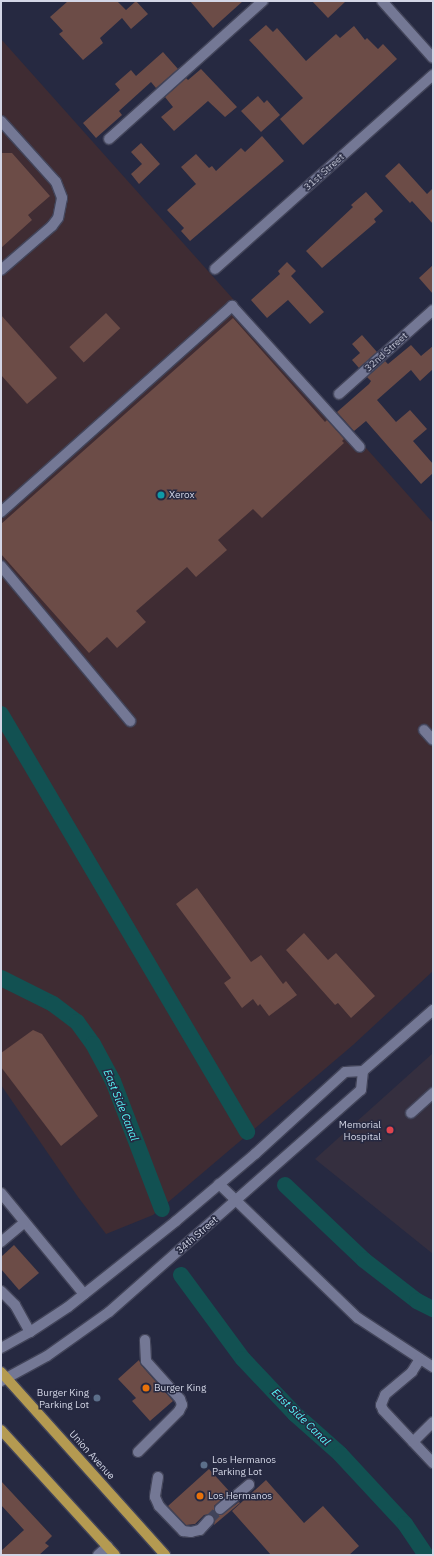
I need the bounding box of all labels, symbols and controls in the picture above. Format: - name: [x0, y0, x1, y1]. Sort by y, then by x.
- street label: 31st Street: [301, 151, 347, 193]
- street label: 32nd Street: [362, 330, 410, 374]
- place label: Xerox: [169, 489, 195, 501]
- marker: Xerox: [156, 490, 166, 500]
- water label: East Side Canal: [101, 1067, 141, 1143]
- place label: Memorial Hospital: [339, 1118, 381, 1142]
- marker: Memorial Hospital: [384, 1124, 396, 1136]
- street label: 34th Street: [174, 1214, 220, 1256]
- place label: Burger King: [154, 1382, 206, 1394]
- marker: Burger King: [141, 1383, 151, 1393]
- place label: Burger King Parking Lot: [37, 1386, 89, 1410]
- water label: East Side Canal: [269, 1386, 333, 1448]
- marker: Burger King Parking Lot: [92, 1393, 102, 1403]
- street label: Union Avenue: [67, 1428, 117, 1482]
- place label: Los Hermanos Parking Lot: [212, 1453, 276, 1476]
- marker: Los Hermanos Parking Lot: [199, 1460, 209, 1470]
- place label: Los Hermanos: [208, 1490, 272, 1502]
- marker: Los Hermanos: [195, 1491, 205, 1501]

